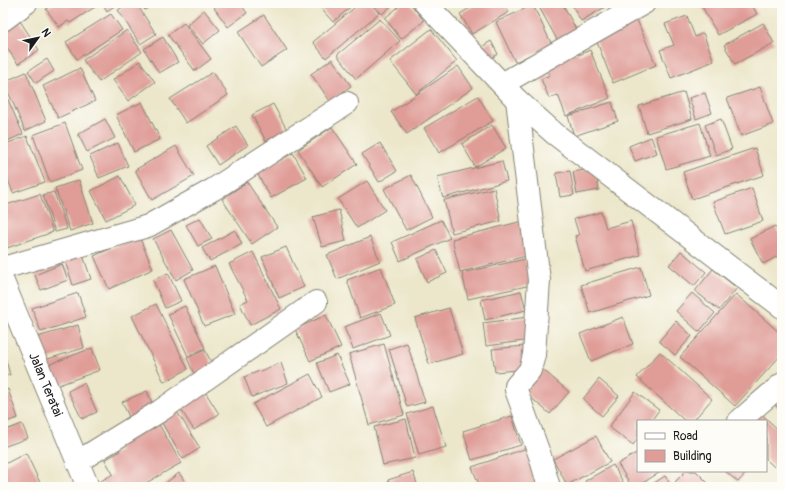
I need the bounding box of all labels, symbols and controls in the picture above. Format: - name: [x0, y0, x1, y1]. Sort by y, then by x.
- north arrow: [18, 18, 58, 58]
- text: N: [38, 26, 54, 40]
- street label: Jalan Teratai: [25, 350, 66, 419]
- legend: [637, 420, 767, 472]
- text: Road: [673, 429, 698, 444]
- text: Building: [673, 449, 712, 464]

